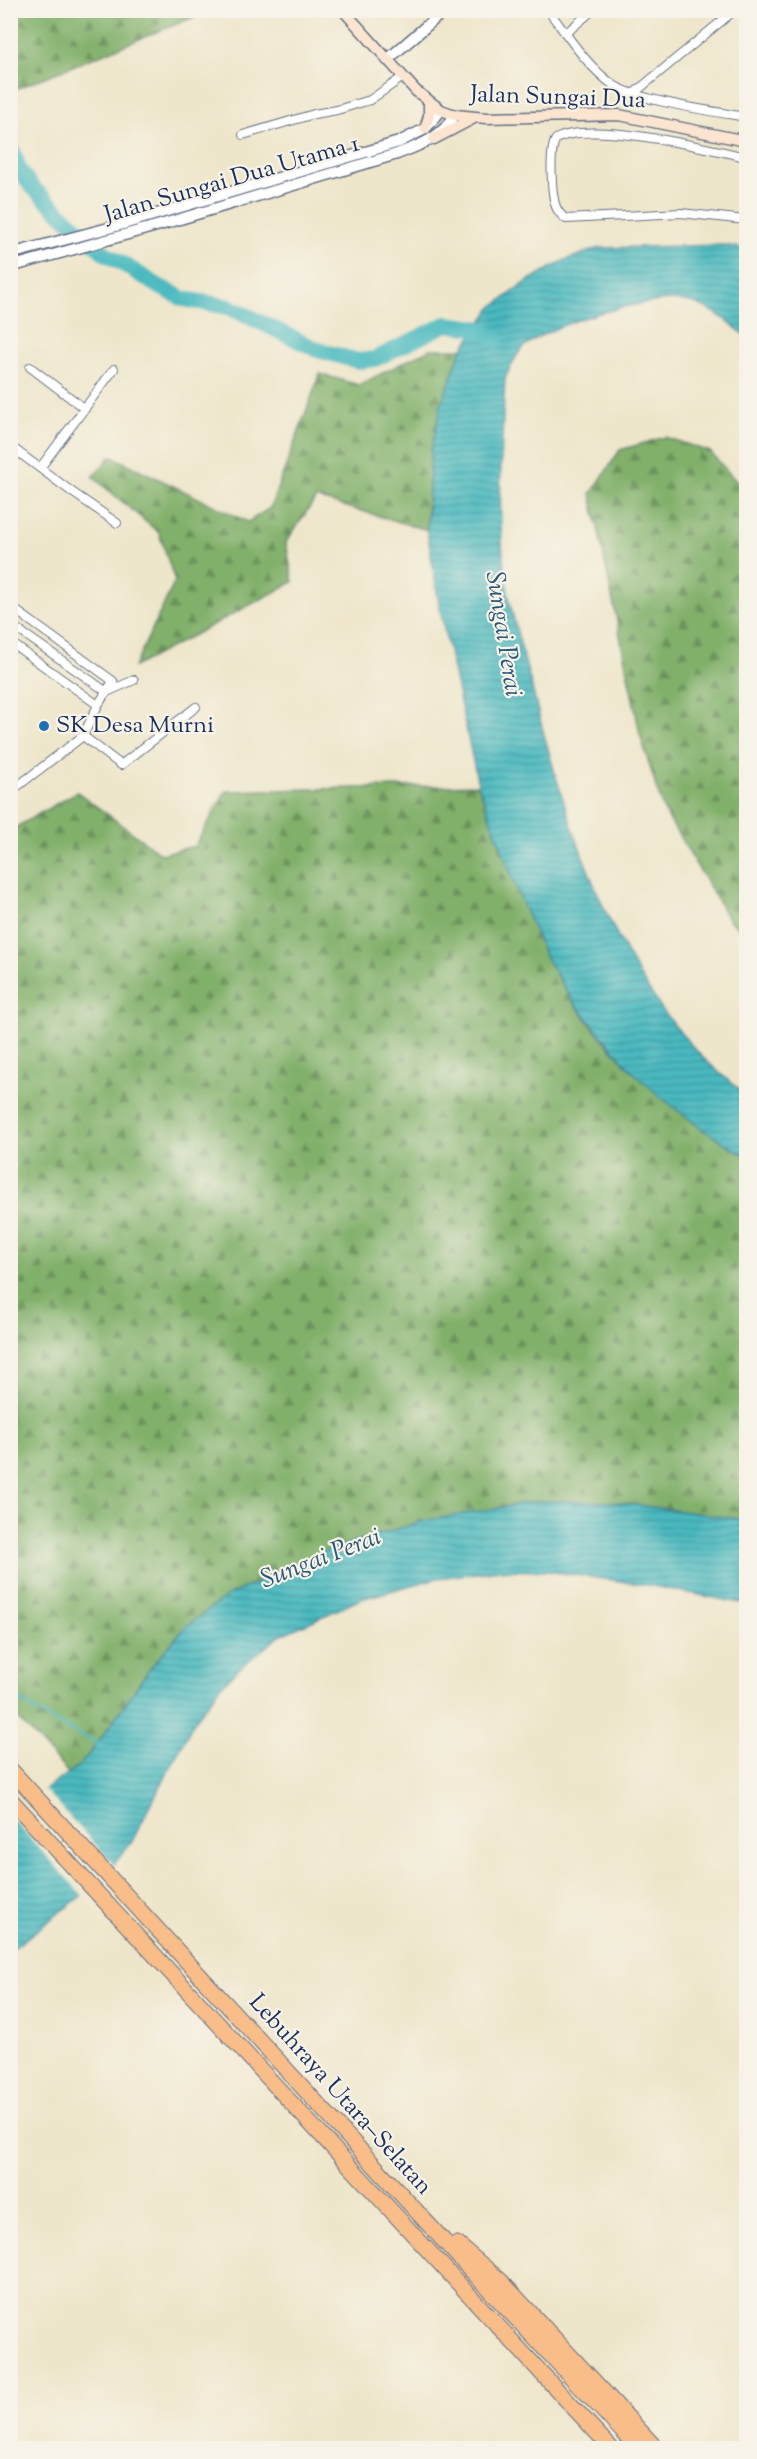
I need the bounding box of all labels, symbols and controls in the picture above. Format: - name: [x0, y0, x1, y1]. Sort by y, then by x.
- street label: Jalan Sungai Dua: [468, 78, 646, 118]
- street label: Jalan Sungai Dua Utama 1: [99, 127, 364, 233]
- water label: Sungai Perai: [475, 569, 531, 699]
- place label: SK Desa Murni: [56, 709, 214, 743]
- marker: SK Desa Murni: [37, 719, 51, 733]
- water label: Sungai Perai: [255, 1519, 387, 1599]
- street label: Lebuhraya Utara–Selatan: [240, 1987, 440, 2203]

